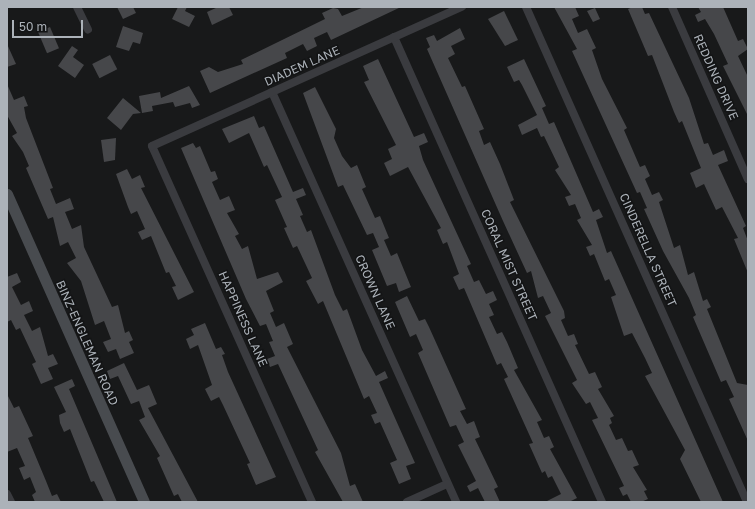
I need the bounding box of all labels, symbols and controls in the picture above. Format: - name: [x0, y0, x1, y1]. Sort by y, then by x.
- scale bar: [14, 12, 85, 38]
- text: 50 m: [19, 19, 47, 34]
- street label: REDDING DRIVE: [691, 32, 741, 122]
- street label: DIADEM LANE: [262, 43, 342, 89]
- street label: CINDERELLA STREET: [616, 191, 680, 309]
- street label: CORAL MIST STREET: [478, 207, 540, 323]
- street label: CROWN LANE: [352, 252, 398, 332]
- street label: HAPPINESS LANE: [215, 269, 271, 369]
- street label: BINZ-ENGLEMAN ROAD: [53, 278, 121, 408]

